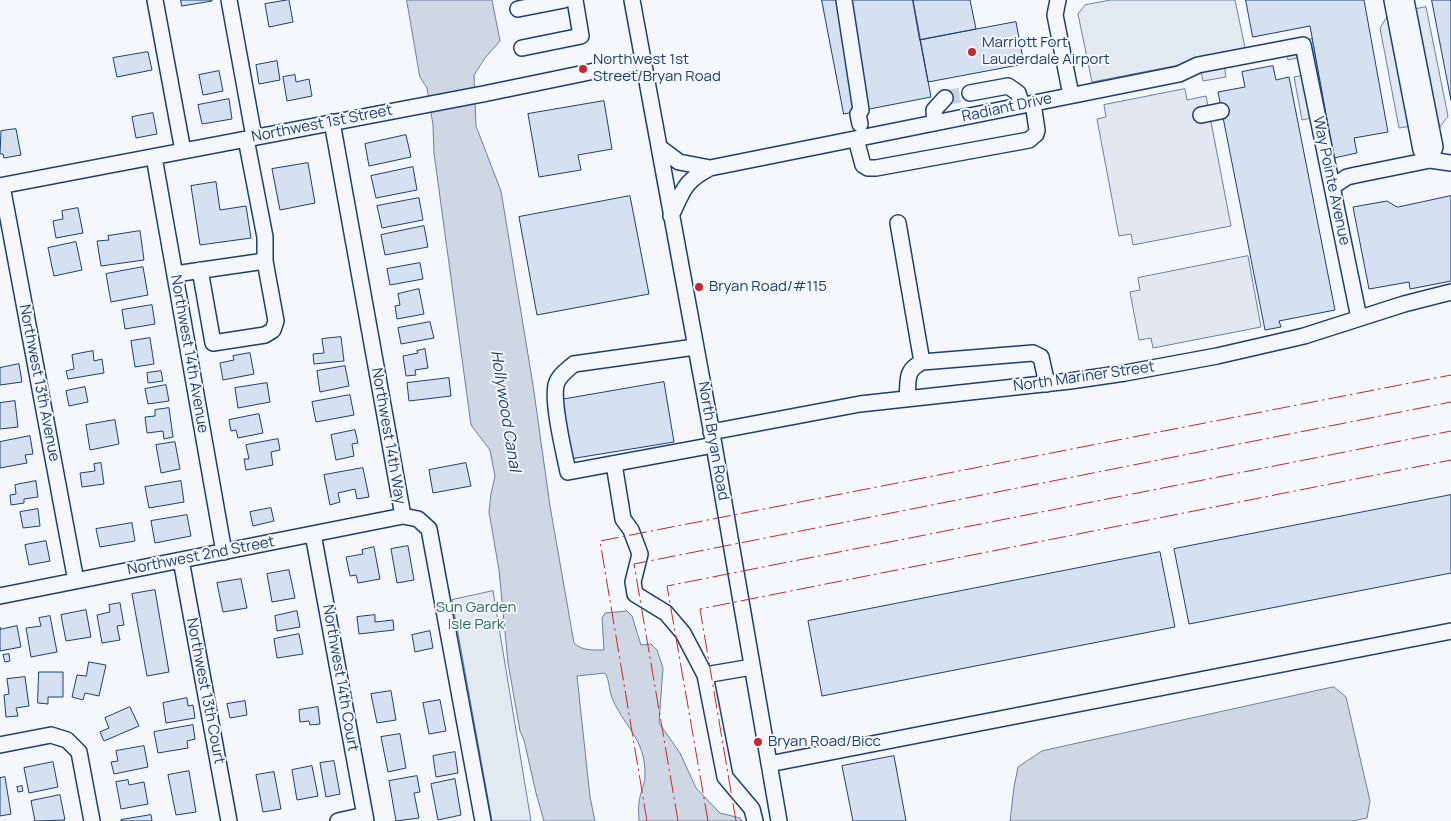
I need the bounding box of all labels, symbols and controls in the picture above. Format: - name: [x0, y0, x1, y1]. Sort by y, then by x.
- place label: Marriott Fort Lauderdale Airport: [982, 34, 1110, 69]
- marker: Marriott Fort Lauderdale Airport: [966, 46, 978, 58]
- place label: Northwest 1st Street/Bryan Road: [593, 51, 721, 86]
- marker: Northwest 1st Street/Bryan Road: [577, 63, 589, 75]
- street label: Radiant Drive: [960, 90, 1054, 126]
- street label: Northwest 1st Street: [250, 102, 394, 146]
- street label: Way Pointe Avenue: [1309, 115, 1353, 247]
- street label: Northwest 14th Avenue: [166, 274, 212, 434]
- place label: Bryan Road/#115: [709, 278, 827, 296]
- marker: Bryan Road/#115: [693, 281, 705, 293]
- street label: Northwest 13th Avenue: [15, 303, 63, 463]
- water label: Hollywood Canal: [486, 349, 524, 473]
- street label: North Mariner Street: [1012, 358, 1156, 396]
- street label: Northwest 14th Way: [367, 366, 409, 506]
- street label: North Bryan Road: [694, 380, 732, 502]
- street label: Northwest 2nd Street: [126, 533, 276, 579]
- park label: Sun Garden Isle Park: [436, 599, 516, 634]
- street label: Northwest 14th Court: [318, 603, 362, 753]
- street label: Northwest 13th Court: [182, 616, 228, 766]
- place label: Bryan Road/Bicc: [768, 733, 881, 751]
- marker: Bryan Road/Bicc: [752, 736, 764, 748]

